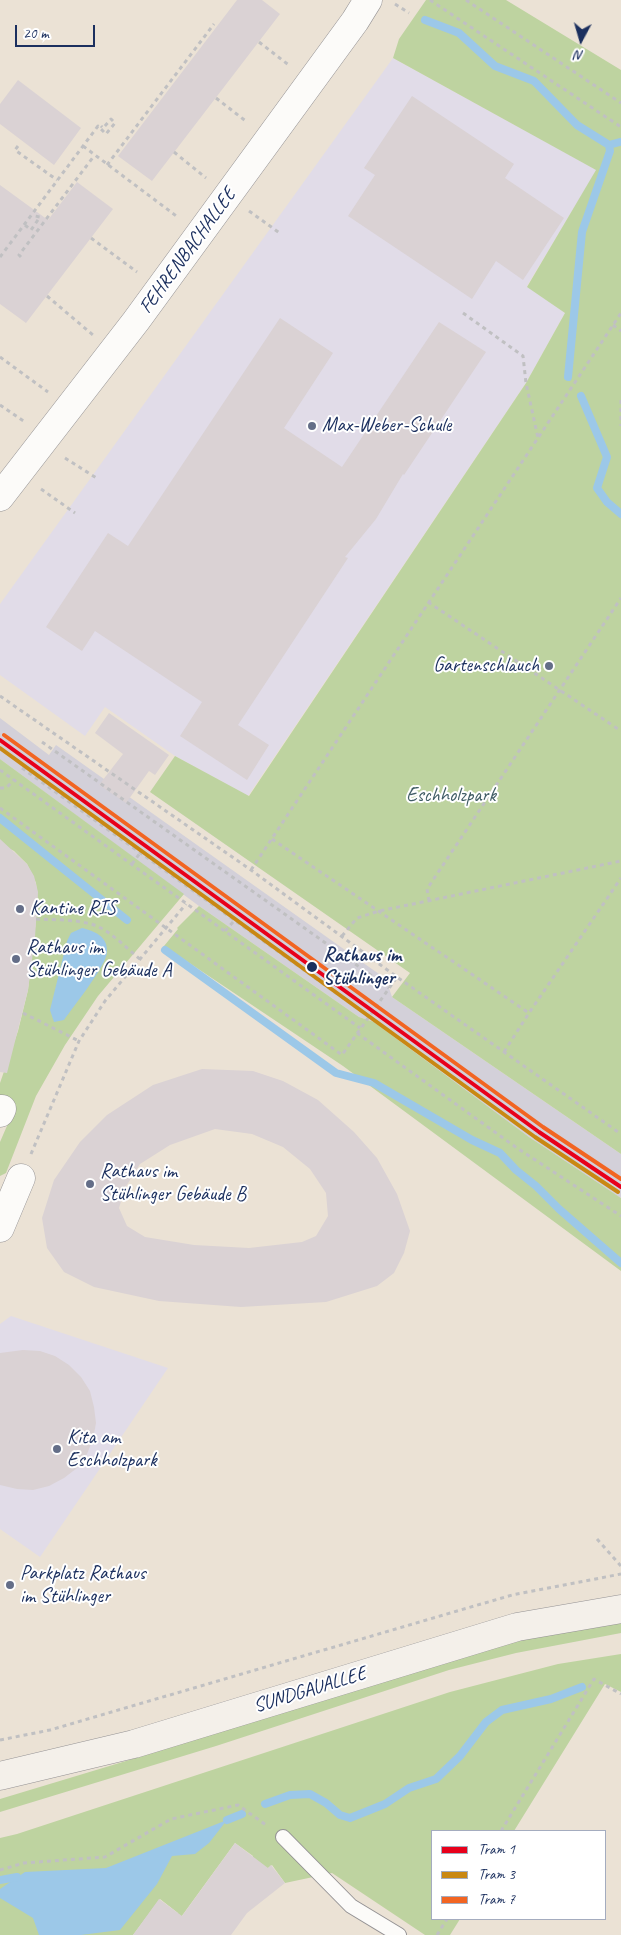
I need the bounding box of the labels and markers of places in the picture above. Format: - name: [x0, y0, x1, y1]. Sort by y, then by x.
- place label: Max-Weber-Schule: [322, 414, 451, 438]
- marker: Max-Weber-Schule: [306, 420, 318, 432]
- place label: Gartenschlauch: [433, 654, 539, 678]
- marker: Gartenschlauch: [543, 660, 555, 672]
- place label: Kantine RIS: [30, 897, 116, 921]
- marker: Kantine RIS: [14, 903, 26, 915]
- place label: Rathaus im Stühlinger Gebäude A: [26, 936, 171, 983]
- place label: Rathaus im Stühlinger: [323, 944, 401, 991]
- marker: Rathaus im Stühlinger Gebäude A: [10, 953, 22, 965]
- marker: Rathaus im Stühlinger: [305, 960, 319, 974]
- place label: Rathaus im Stühlinger Gebäude B: [100, 1160, 246, 1207]
- marker: Rathaus im Stühlinger Gebäude B: [84, 1178, 96, 1190]
- place label: Kita am Eschholzpark: [67, 1426, 157, 1473]
- marker: Kita am Eschholzpark: [51, 1443, 63, 1455]
- place label: Parkplatz Rathaus im Stühlinger: [20, 1562, 146, 1609]
- marker: Parkplatz Rathaus im Stühlinger: [4, 1579, 16, 1591]

